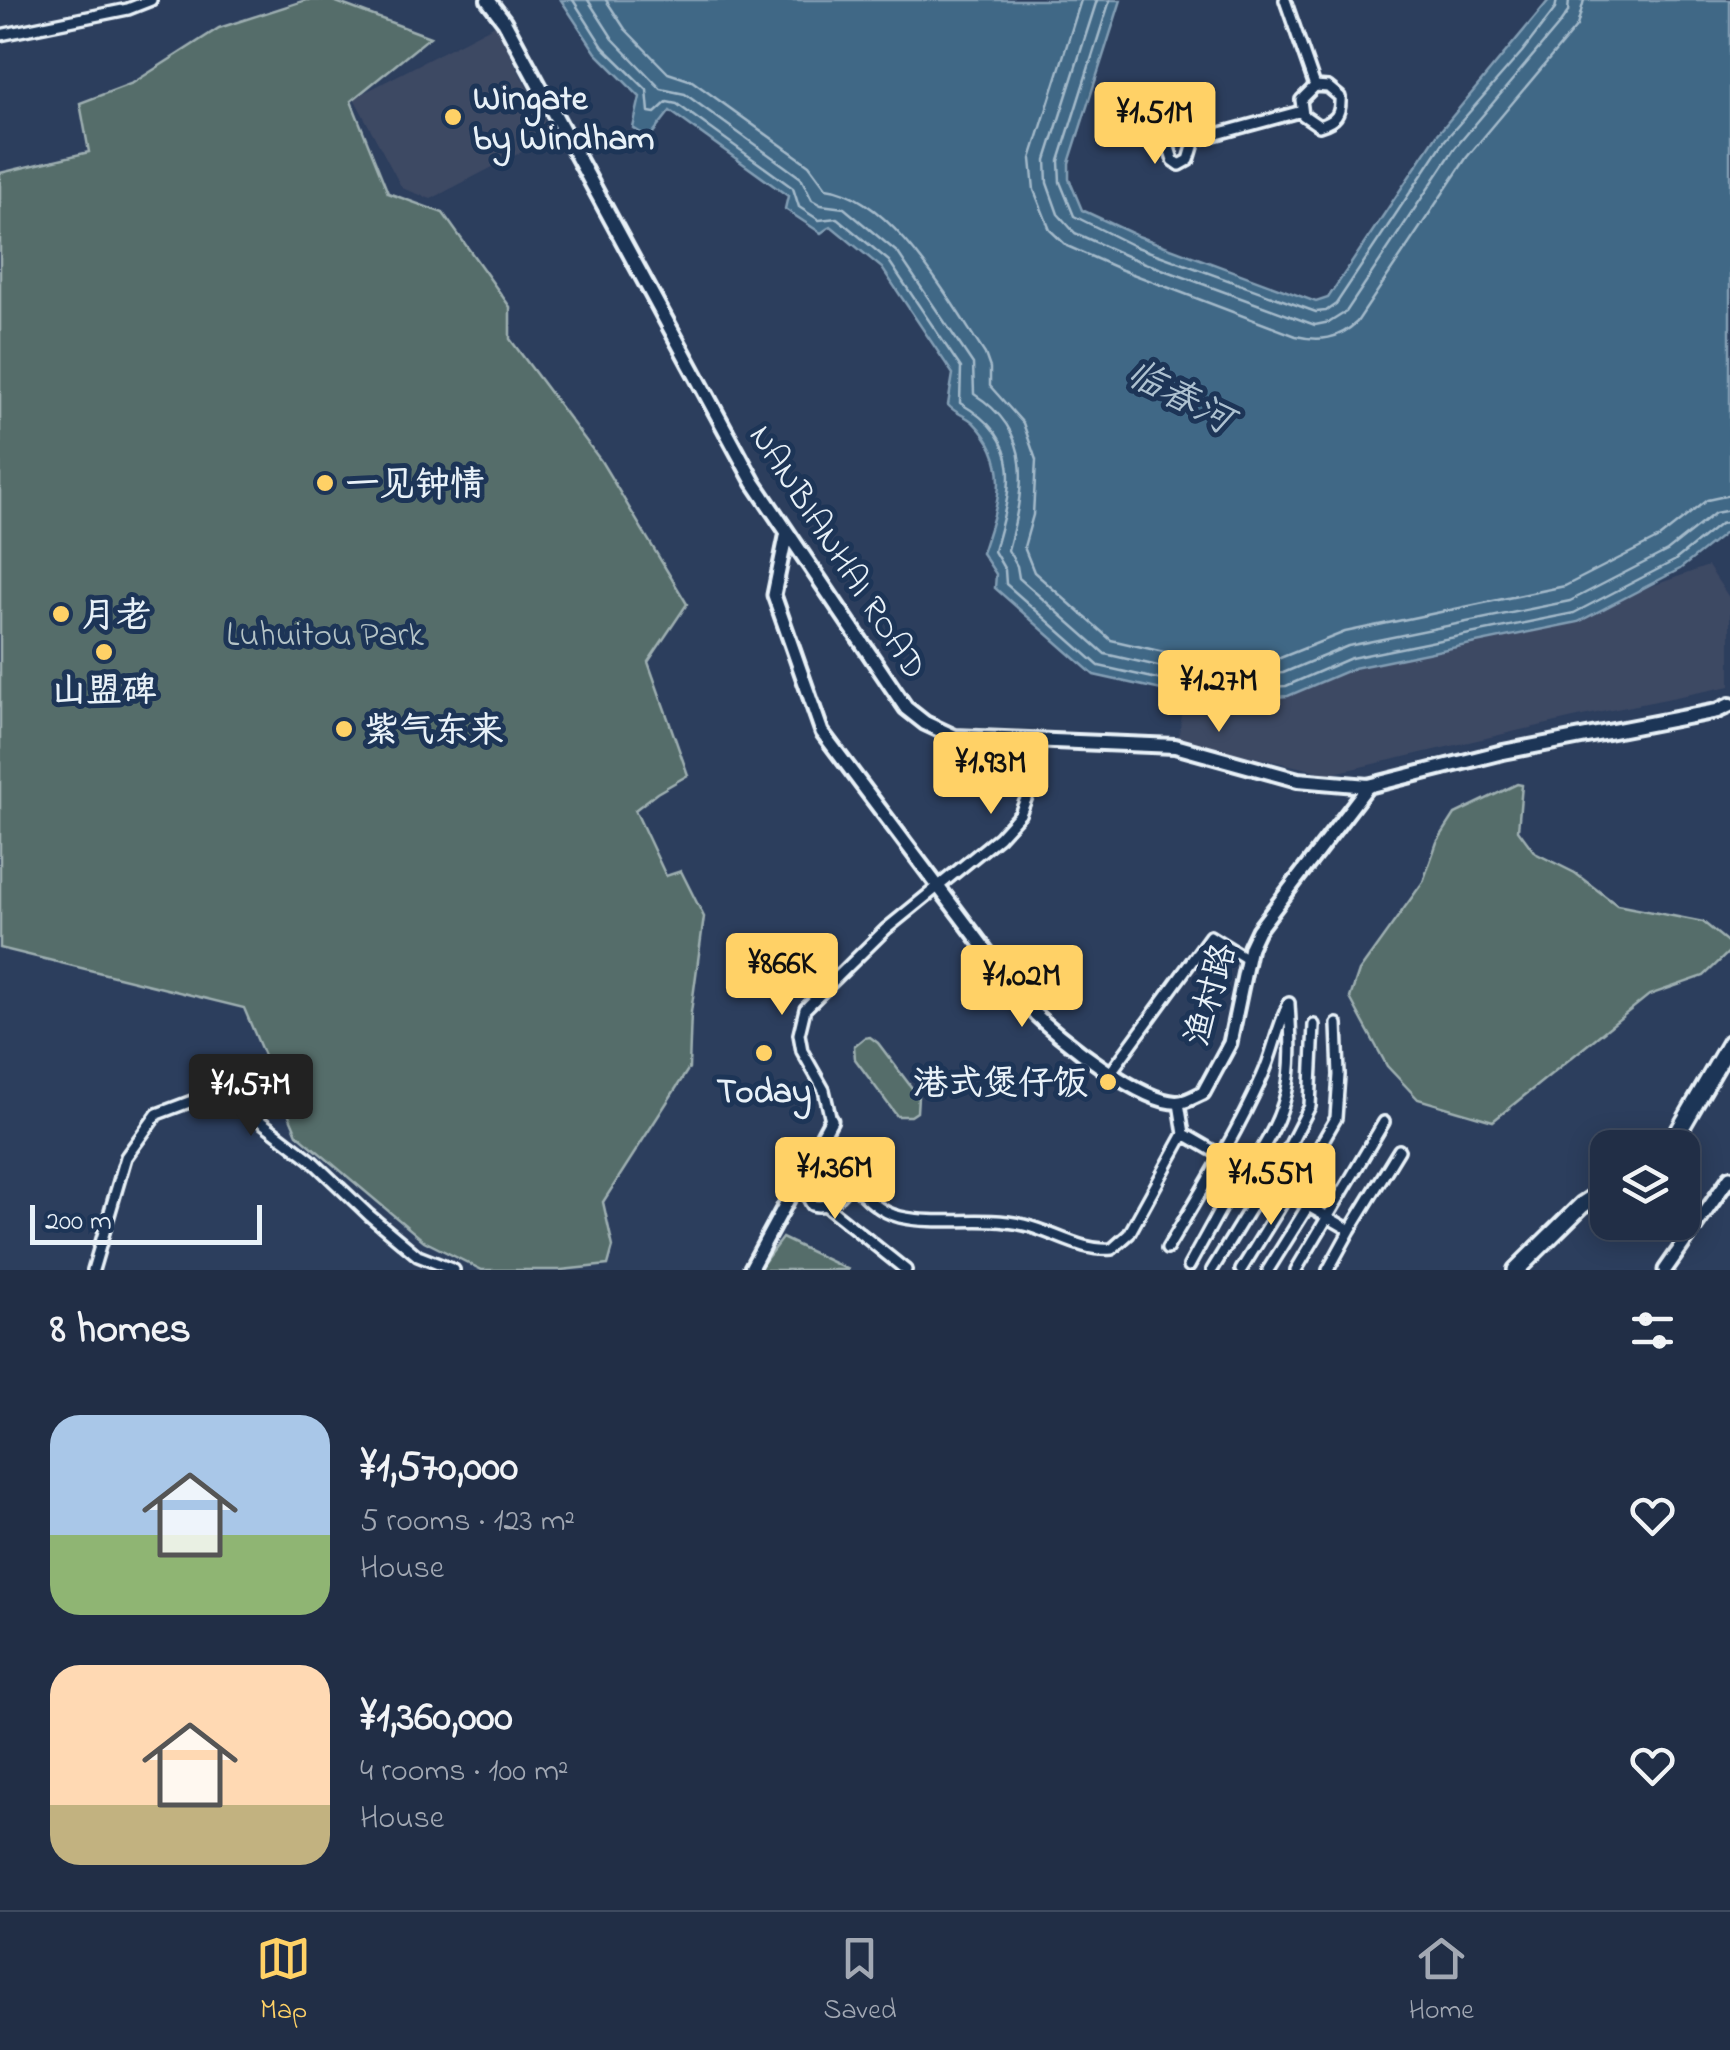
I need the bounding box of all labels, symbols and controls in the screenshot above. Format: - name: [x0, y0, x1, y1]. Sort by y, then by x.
- place label: Wingate by Windham: [473, 75, 654, 167]
- pin: ¥1.51M: [1074, 82, 1236, 167]
- text: ¥1.51M: [1116, 91, 1194, 138]
- marker: Wingate by Windham: [442, 106, 464, 128]
- water label: 临春河: [1115, 347, 1247, 453]
- street label: NANBIANHAI ROAD: [734, 415, 938, 690]
- place label: 一见钟情: [345, 461, 485, 512]
- marker: 一见钟情: [314, 472, 336, 494]
- place label: 月老: [81, 592, 151, 643]
- marker: 月老: [50, 603, 72, 625]
- park label: Luhuitou Park: [226, 611, 424, 662]
- marker: 山盟碑: [93, 641, 115, 663]
- pin: ¥1.27M: [1138, 650, 1300, 735]
- text: ¥1.27M: [1180, 659, 1258, 706]
- place label: 山盟碑: [51, 667, 157, 718]
- place label: 紫气东来: [364, 707, 504, 758]
- marker: 紫气东来: [333, 718, 355, 740]
- pin: ¥1.93M: [910, 732, 1072, 817]
- text: ¥1.93M: [955, 741, 1027, 788]
- pin: ¥866K: [712, 933, 852, 1018]
- street label: 渔村路: [1173, 937, 1251, 1052]
- text: ¥866K: [748, 942, 816, 989]
- pin: ¥1.02M: [941, 945, 1103, 1030]
- text: ¥1.02M: [983, 954, 1061, 1001]
- marker: Today: [753, 1042, 775, 1064]
- pin: ¥1.57M: [170, 1054, 332, 1139]
- place label: 港式煲仔饭: [913, 1060, 1088, 1111]
- text: ¥1.57M: [211, 1063, 291, 1110]
- place label: Today: [717, 1068, 811, 1120]
- marker: 港式煲仔饭: [1097, 1071, 1119, 1093]
- map controls: [1590, 1130, 1700, 1240]
- button: layers: [1590, 1130, 1700, 1240]
- pin: ¥1.36M: [754, 1137, 916, 1222]
- pin: ¥1.55M: [1190, 1143, 1352, 1228]
- text: ¥1.36M: [797, 1146, 873, 1193]
- text: ¥1.55M: [1228, 1152, 1314, 1199]
- scale bar: [30, 1200, 262, 1244]
- text: 200 m: [45, 1202, 112, 1243]
- text: 8 homes: [50, 1300, 191, 1361]
- icon: filters: [1625, 1303, 1680, 1358]
- text: ¥1,570,000: [360, 1438, 518, 1499]
- icon: home: [130, 1455, 250, 1575]
- icon: heart: [1625, 1488, 1680, 1543]
- text: 5 rooms · 123 m²: [360, 1499, 575, 1546]
- text: House: [360, 1546, 444, 1593]
- text: ¥1,360,000: [360, 1688, 513, 1749]
- icon: home: [130, 1705, 250, 1825]
- icon: heart: [1625, 1738, 1680, 1793]
- text: 4 rooms · 100 m²: [360, 1749, 568, 1796]
- text: House: [360, 1796, 444, 1843]
- tab: Map: [256, 1931, 311, 2032]
- tab: Saved: [823, 1931, 896, 2032]
- tab: Home: [1409, 1931, 1474, 2032]

